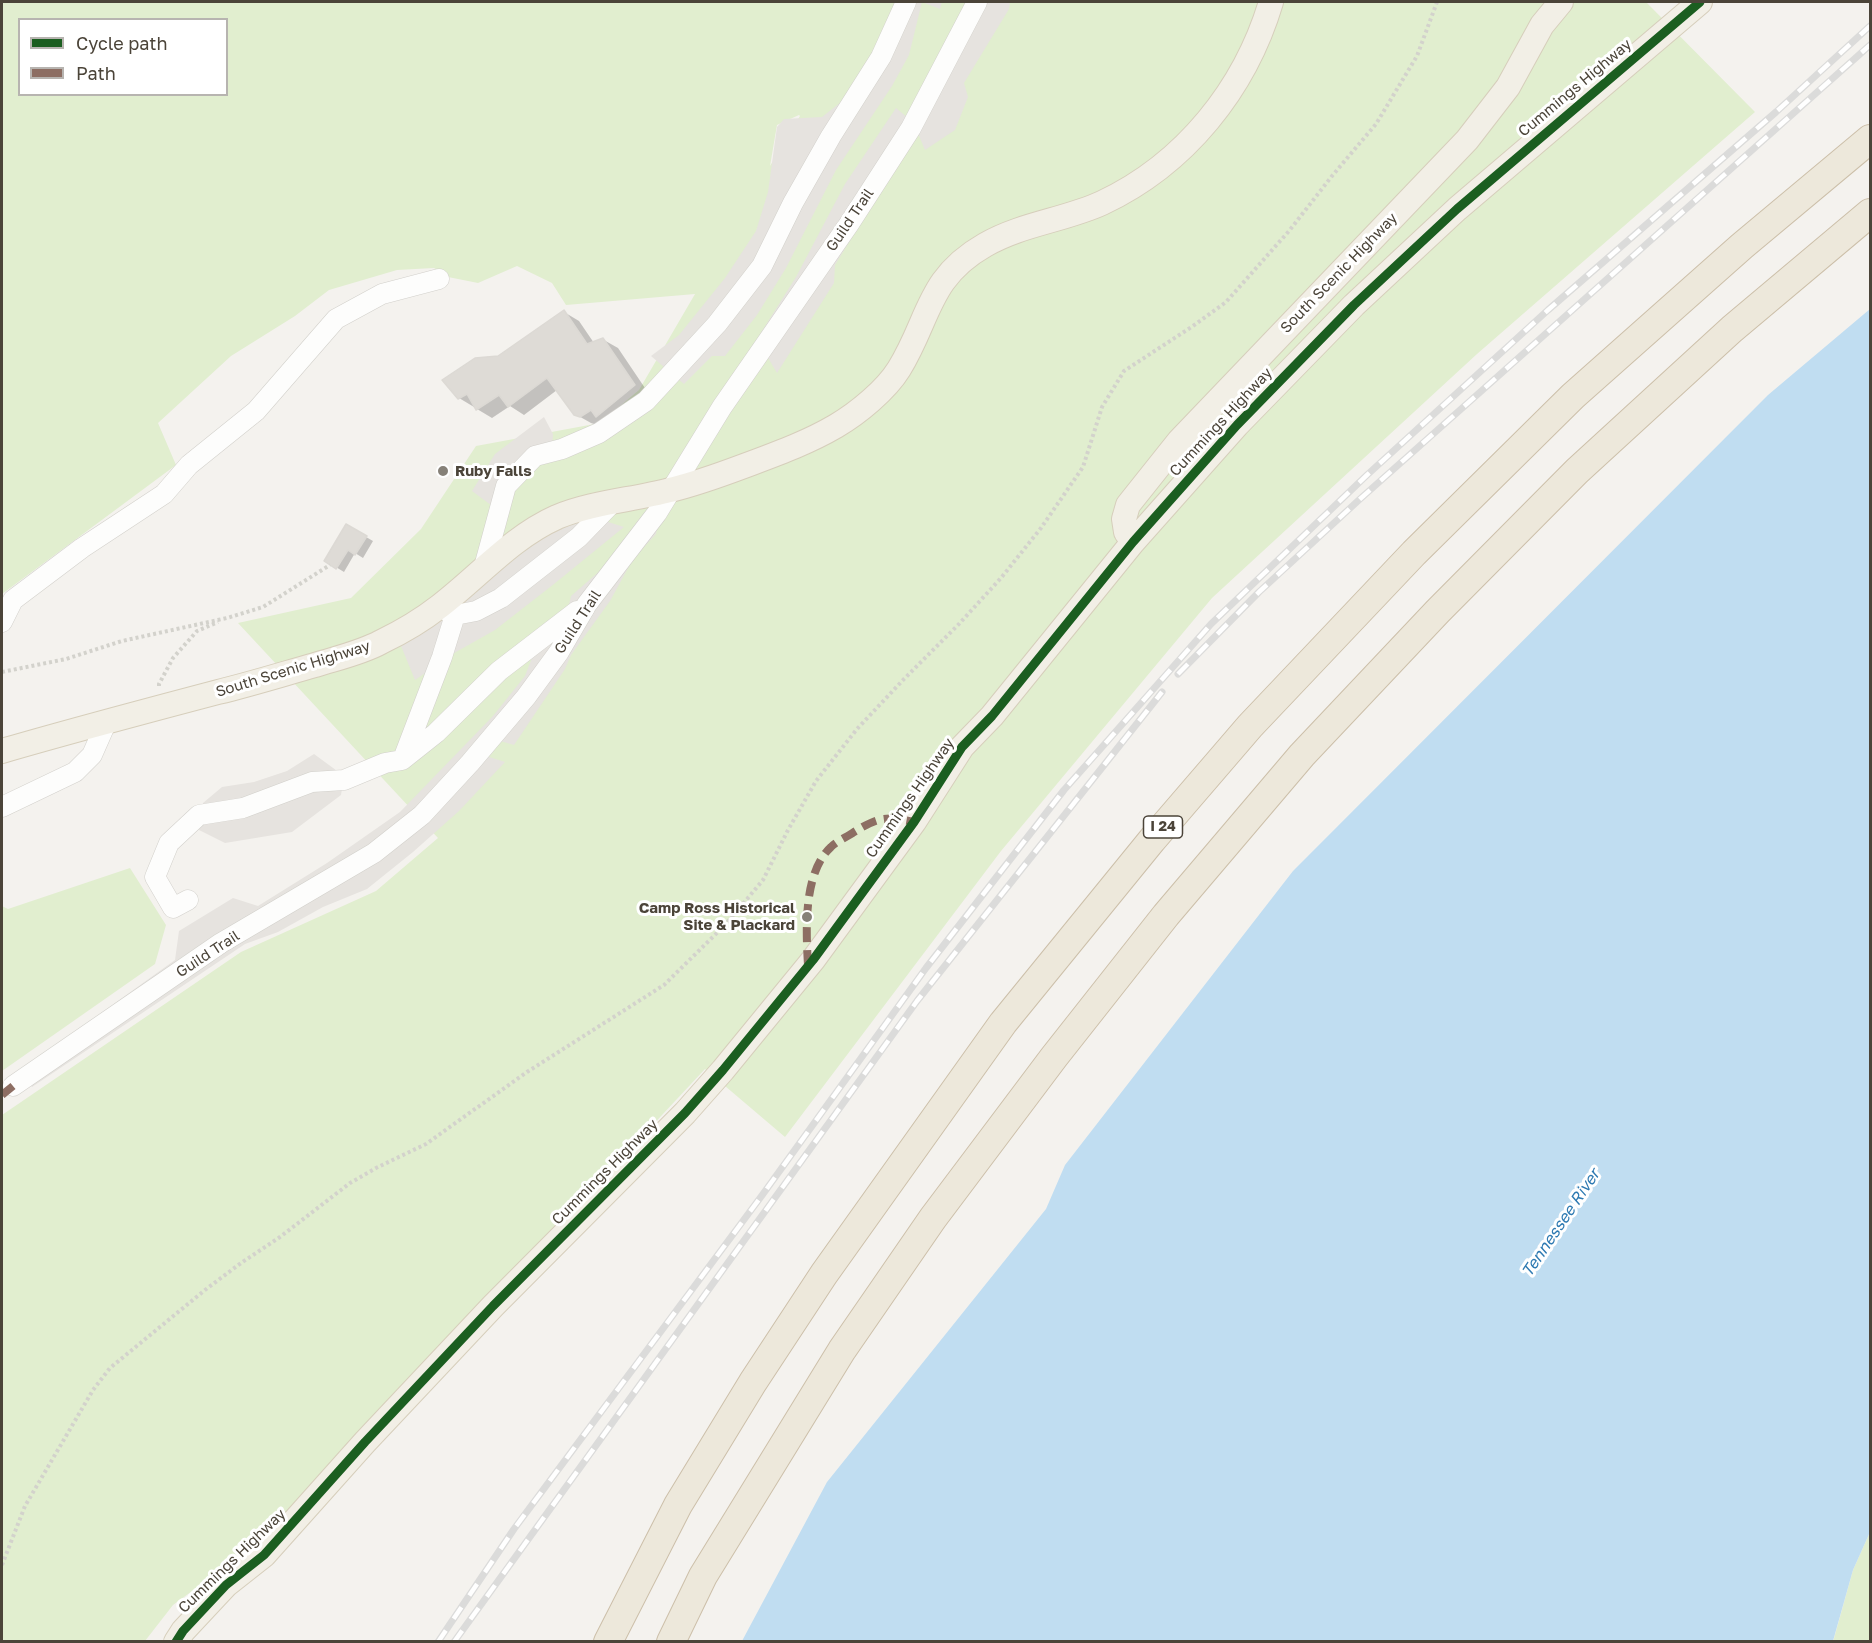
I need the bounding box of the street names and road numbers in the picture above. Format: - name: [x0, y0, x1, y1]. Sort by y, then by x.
- street label: Cummings Highway: [1515, 35, 1635, 141]
- street label: Guild Trail: [822, 185, 878, 255]
- street label: South Scenic Highway: [1277, 209, 1401, 337]
- street label: Cummings Highway: [1166, 364, 1276, 480]
- street label: Guild Trail: [551, 587, 605, 657]
- street label: South Scenic Highway: [214, 637, 372, 701]
- street label: Cummings Highway: [862, 735, 958, 861]
- road number: I 24: [1144, 816, 1182, 838]
- street label: Guild Trail: [173, 927, 243, 981]
- street label: Cummings Highway: [548, 1115, 662, 1229]
- street label: Cummings Highway: [175, 1505, 289, 1617]

